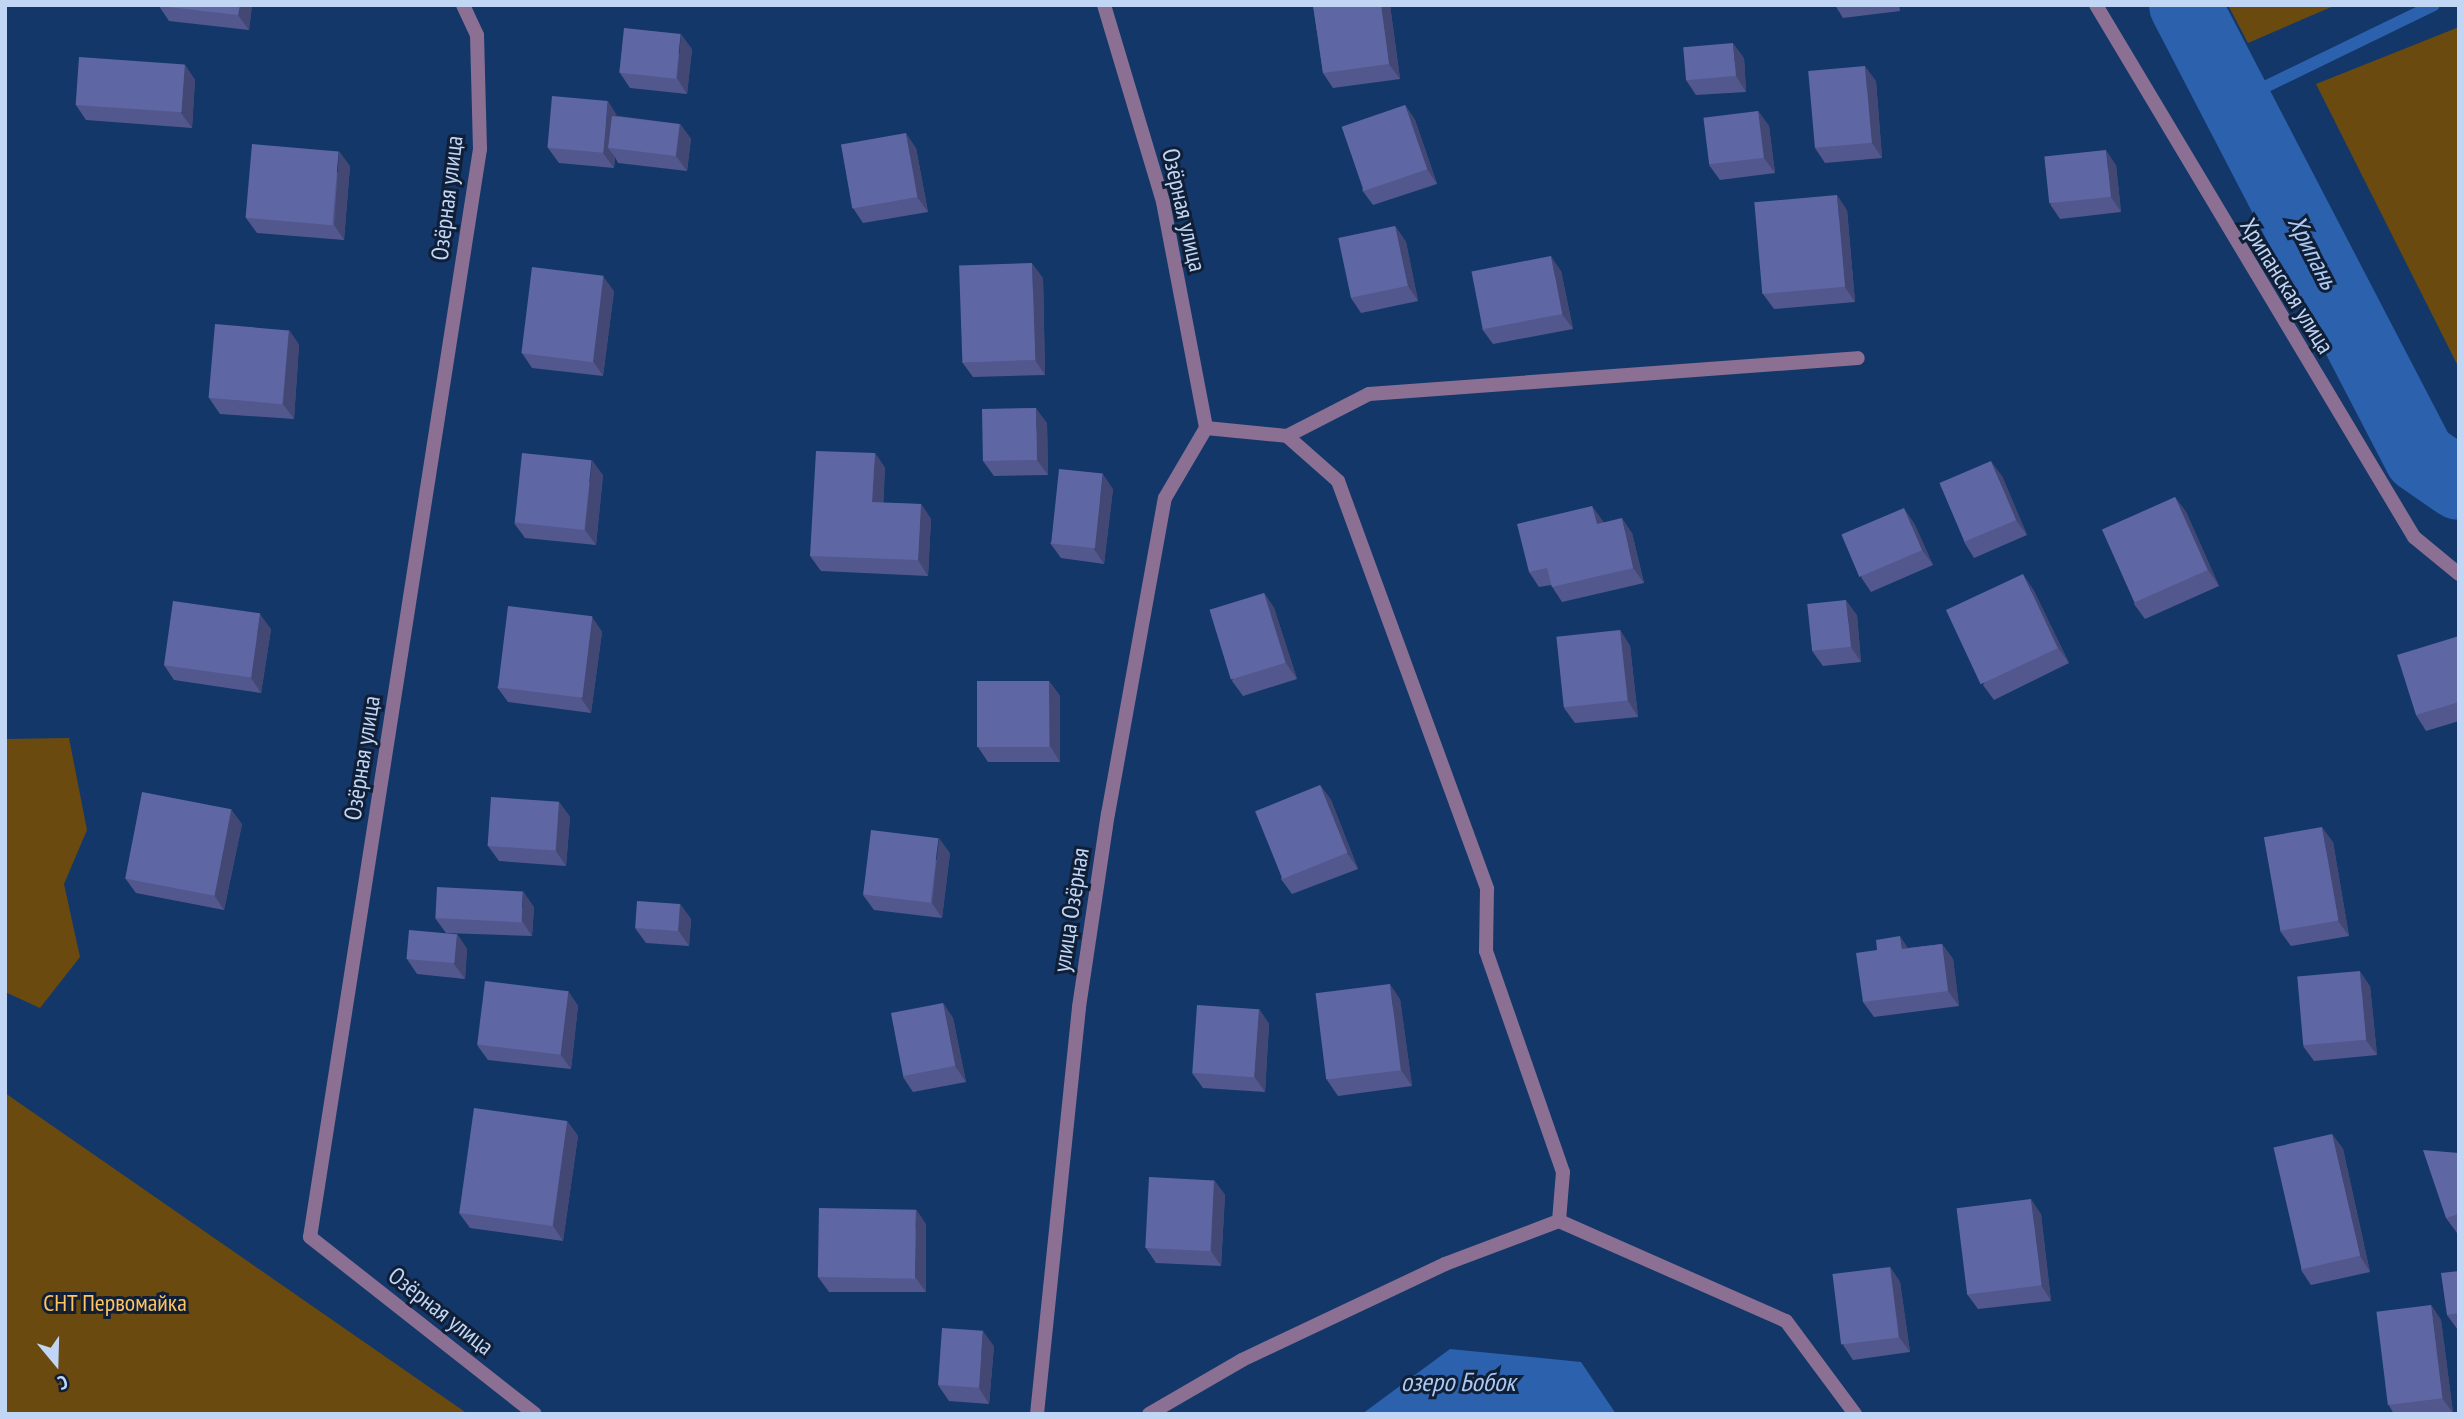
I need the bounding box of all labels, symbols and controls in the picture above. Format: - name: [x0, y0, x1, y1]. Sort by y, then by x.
- street label: Озёрная улица: [425, 134, 469, 262]
- street label: Озёрная улица: [1156, 146, 1212, 274]
- water label: Хрипань: [2281, 210, 2345, 294]
- street label: Хрипанская улица: [2234, 213, 2340, 359]
- street label: Озёрная улица: [338, 694, 386, 822]
- street label: улица Озёрная: [1047, 846, 1095, 974]
- street label: Озёрная улица: [383, 1261, 499, 1361]
- park label: СНТ Первомайка: [43, 1289, 187, 1317]
- north arrow: [21, 1328, 91, 1398]
- water label: озеро Бобок: [1401, 1366, 1515, 1398]
- text: С: [55, 1370, 71, 1396]

